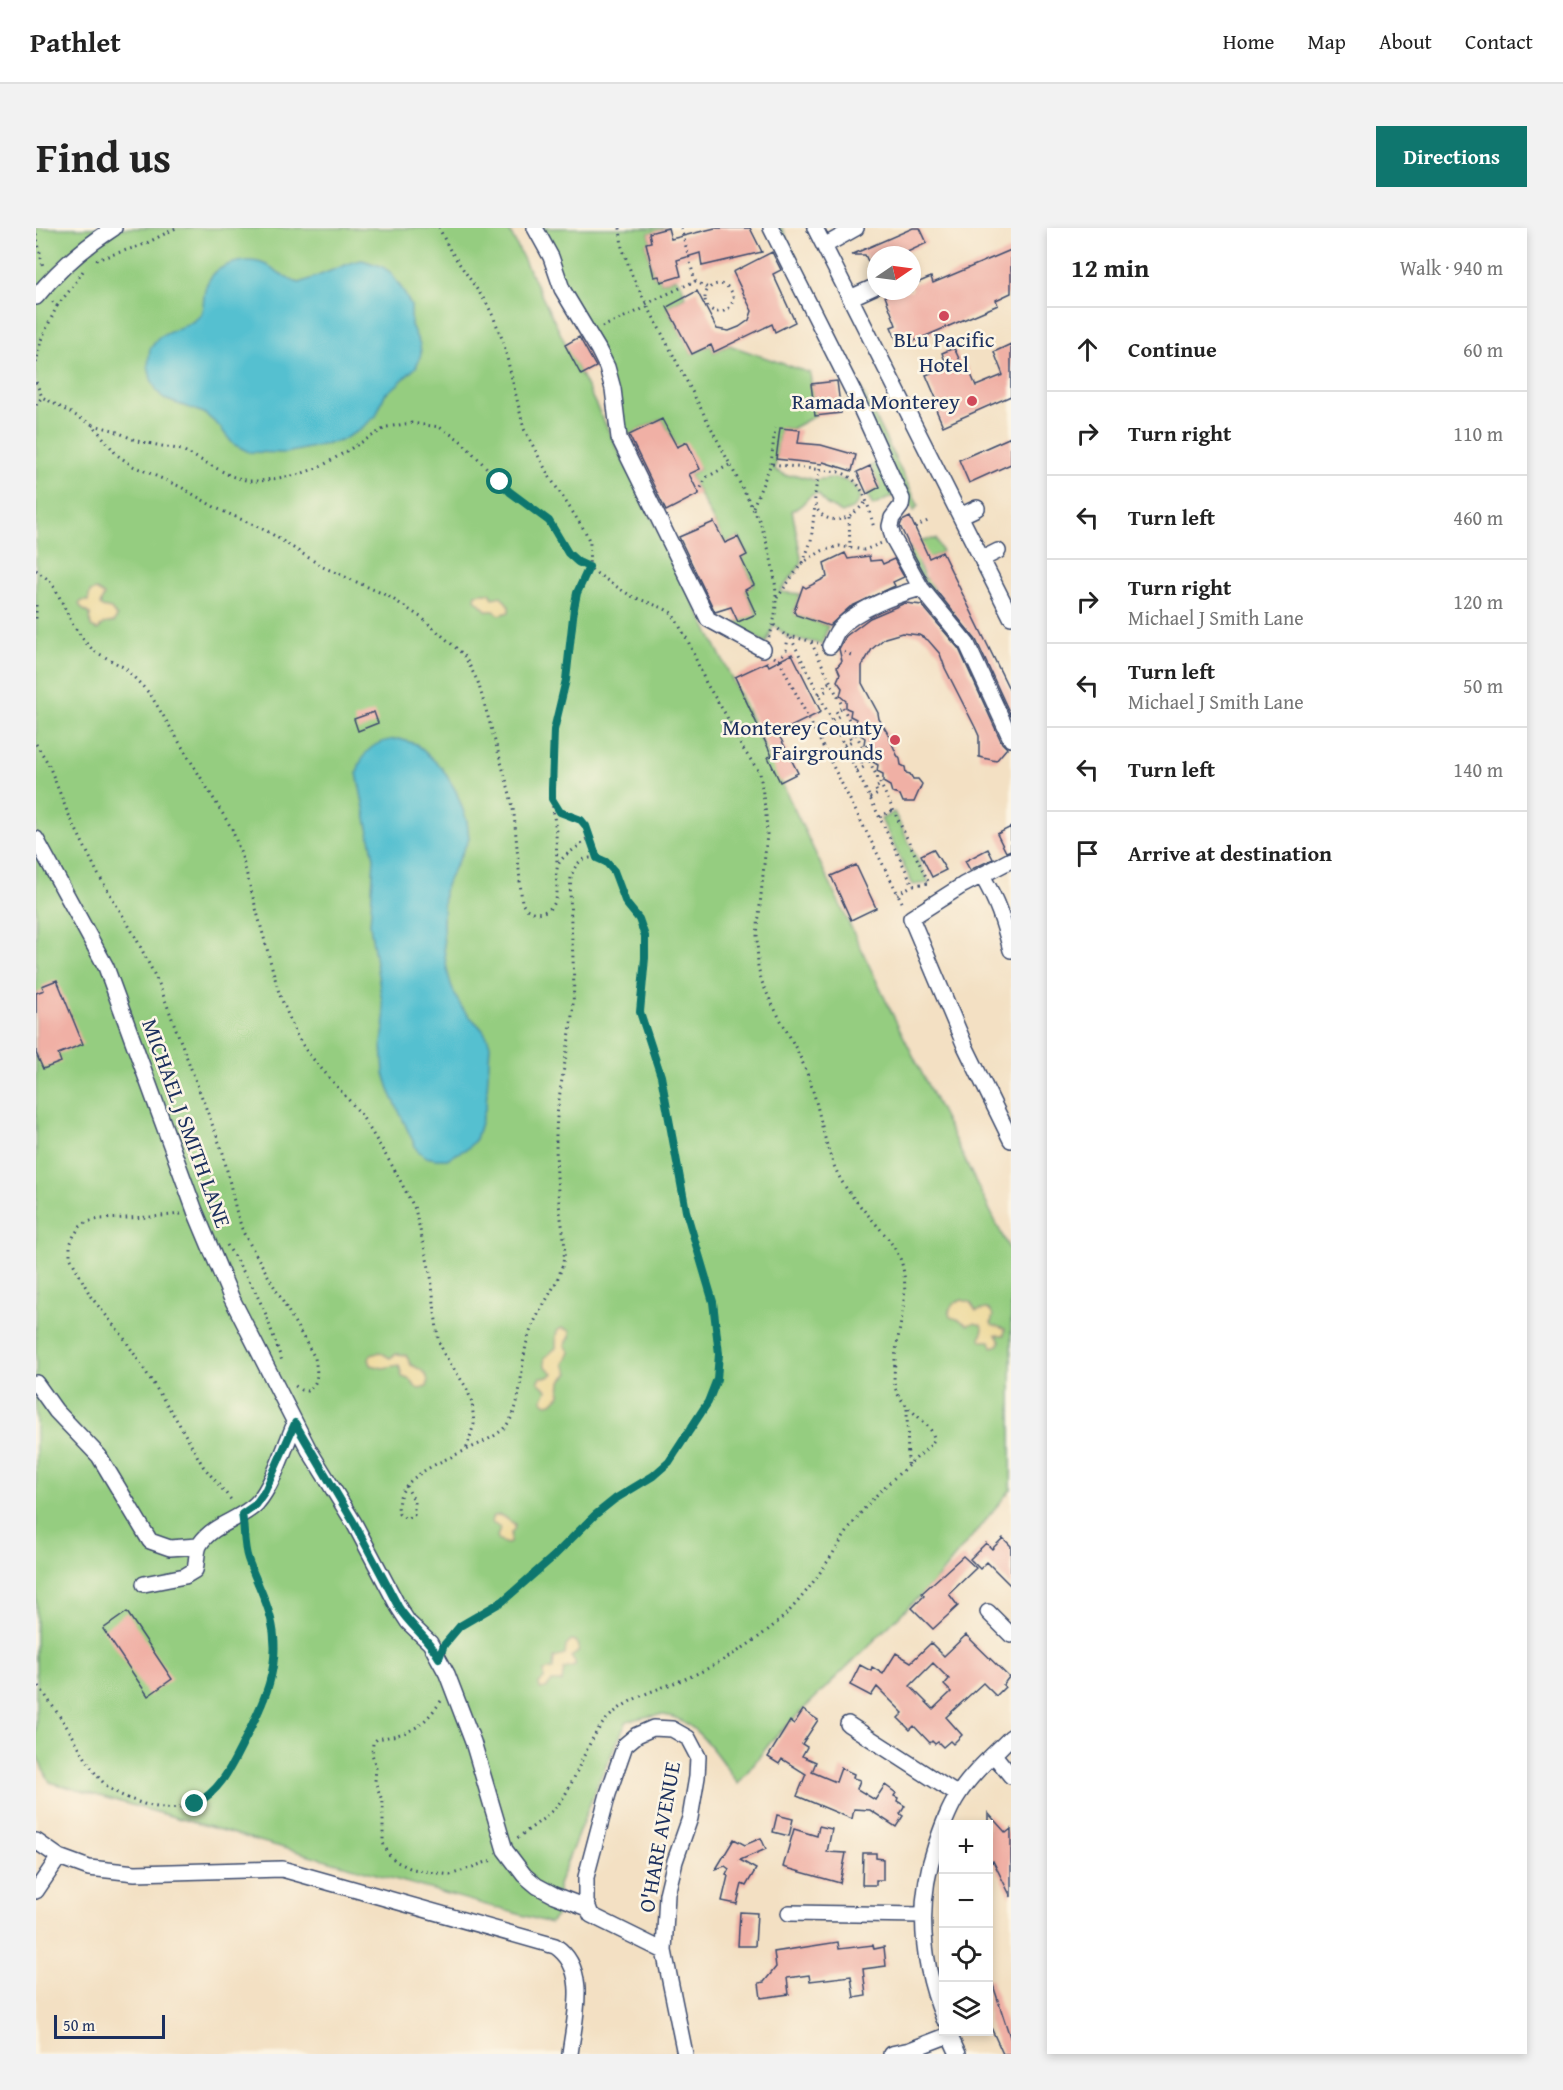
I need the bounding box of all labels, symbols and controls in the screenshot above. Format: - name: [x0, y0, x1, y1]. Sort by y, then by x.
- text: Pathlet: [30, 21, 121, 62]
- text: Home: [1223, 26, 1274, 57]
- text: Map: [1307, 26, 1346, 57]
- text: About: [1379, 26, 1432, 57]
- text: Contact: [1465, 26, 1533, 57]
- text: Find us: [36, 126, 171, 187]
- button: Directions: [1376, 126, 1527, 187]
- north arrow: [867, 246, 921, 300]
- text: 12 min: [1071, 248, 1149, 287]
- text: Walk · 940 m: [1400, 253, 1503, 282]
- marker: BLu Pacific Hotel: [937, 309, 951, 323]
- place label: BLu Pacific Hotel: [893, 323, 995, 380]
- icon: ahead: [1071, 333, 1104, 366]
- text: Continue: [1128, 333, 1217, 365]
- text: 60 m: [1463, 335, 1503, 364]
- place label: Ramada Monterey: [792, 385, 960, 417]
- marker: Ramada Monterey: [965, 394, 979, 408]
- icon: right: [1071, 417, 1104, 450]
- text: Turn right: [1128, 417, 1231, 449]
- text: 110 m: [1453, 419, 1503, 448]
- route start: [486, 468, 512, 494]
- icon: left: [1071, 501, 1104, 534]
- text: Turn left: [1128, 501, 1215, 533]
- text: 460 m: [1453, 503, 1503, 532]
- text: Turn right: [1128, 571, 1231, 603]
- icon: right: [1071, 585, 1104, 618]
- text: 120 m: [1453, 587, 1503, 616]
- text: Michael J Smith Lane: [1128, 603, 1304, 632]
- text: Turn left: [1128, 655, 1215, 687]
- icon: left: [1071, 669, 1104, 702]
- text: 50 m: [1463, 671, 1503, 700]
- text: Michael J Smith Lane: [1128, 687, 1304, 716]
- place label: Monterey County Fairgrounds: [722, 711, 883, 768]
- marker: Monterey County Fairgrounds: [888, 733, 902, 747]
- icon: left: [1071, 753, 1104, 786]
- text: Turn left: [1128, 753, 1215, 785]
- text: 140 m: [1453, 755, 1503, 784]
- icon: arrive: [1071, 837, 1104, 870]
- text: Arrive at destination: [1128, 837, 1332, 869]
- street label: MICHAEL J SMITH LANE: [134, 1014, 240, 1232]
- street label: O'HARE AVENUE: [630, 1759, 688, 1915]
- route end: [181, 1790, 207, 1816]
- map controls: [939, 1820, 993, 2036]
- button: +: [939, 1820, 993, 1874]
- button: −: [939, 1874, 993, 1928]
- button: locate: [939, 1928, 993, 1982]
- button: layers: [939, 1982, 993, 2036]
- scale bar: [54, 2012, 165, 2040]
- text: 50 m: [63, 2013, 95, 2037]

